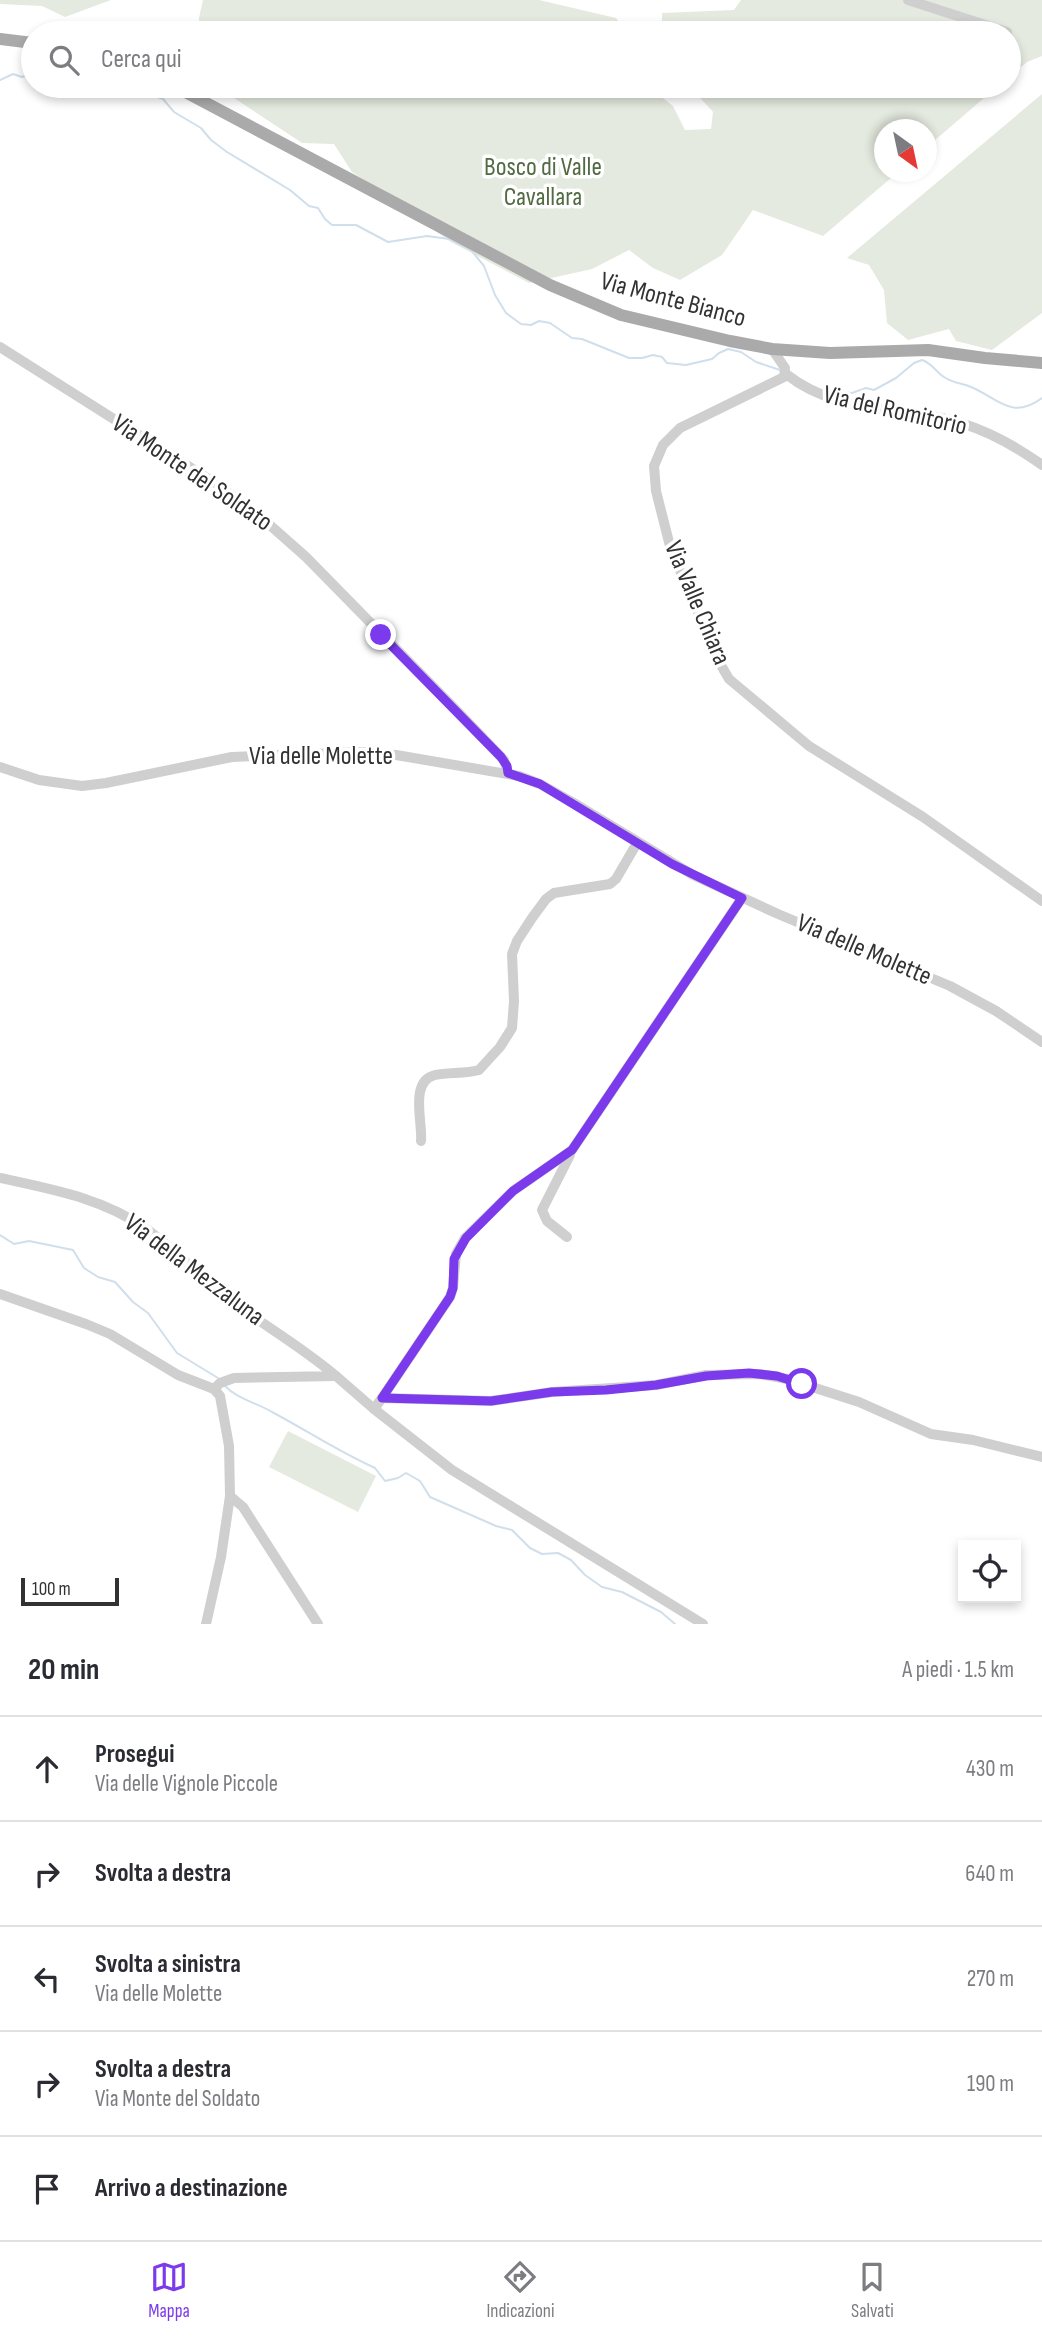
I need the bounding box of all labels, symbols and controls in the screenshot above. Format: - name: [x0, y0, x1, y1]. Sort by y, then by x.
- search box: [21, 21, 1021, 98]
- icon: search: [45, 41, 83, 79]
- text: Cerca qui: [101, 44, 182, 75]
- north arrow: [874, 119, 937, 182]
- park label: Bosco di Valle Cavallara: [484, 152, 602, 213]
- street label: Via Monte Bianco: [597, 266, 749, 334]
- street label: Via del Romitorio: [820, 379, 970, 443]
- street label: Via Monte del Soldato: [106, 408, 278, 538]
- street label: Via Valle Chiara: [657, 536, 737, 670]
- route end: [365, 619, 396, 650]
- street label: Via delle Molette: [249, 741, 393, 772]
- street label: Via delle Molette: [792, 908, 936, 992]
- street label: Via della Mezzaluna: [118, 1207, 270, 1333]
- route start: [786, 1368, 817, 1399]
- map controls: [958, 1540, 1021, 1603]
- button: locate: [958, 1540, 1021, 1603]
- scale bar: [21, 1575, 119, 1607]
- text: 100 m: [32, 1578, 71, 1601]
- text: 20 min: [28, 1652, 99, 1688]
- text: A piedi · 1.5 km: [902, 1656, 1014, 1684]
- text: Prosegui: [95, 1739, 174, 1770]
- icon: ahead: [28, 1750, 66, 1788]
- text: 430 m: [966, 1755, 1014, 1783]
- text: Via delle Vignole Piccole: [95, 1770, 278, 1798]
- icon: right: [28, 1855, 66, 1893]
- text: Svolta a destra: [95, 1858, 231, 1889]
- text: 640 m: [965, 1860, 1014, 1888]
- text: Svolta a sinistra: [95, 1949, 241, 1980]
- icon: left: [28, 1960, 66, 1998]
- text: 270 m: [967, 1965, 1014, 1993]
- text: Via delle Molette: [95, 1980, 222, 2008]
- text: Svolta a destra: [95, 2054, 231, 2085]
- icon: right: [28, 2065, 66, 2103]
- text: 190 m: [967, 2070, 1014, 2098]
- text: Via Monte del Soldato: [95, 2085, 260, 2113]
- icon: arrive: [28, 2170, 66, 2208]
- text: Arrivo a destinazione: [95, 2173, 288, 2204]
- tab: Mappa: [148, 2258, 190, 2323]
- tab: Indicazioni: [486, 2258, 554, 2323]
- tab: Salvati: [851, 2258, 894, 2323]

